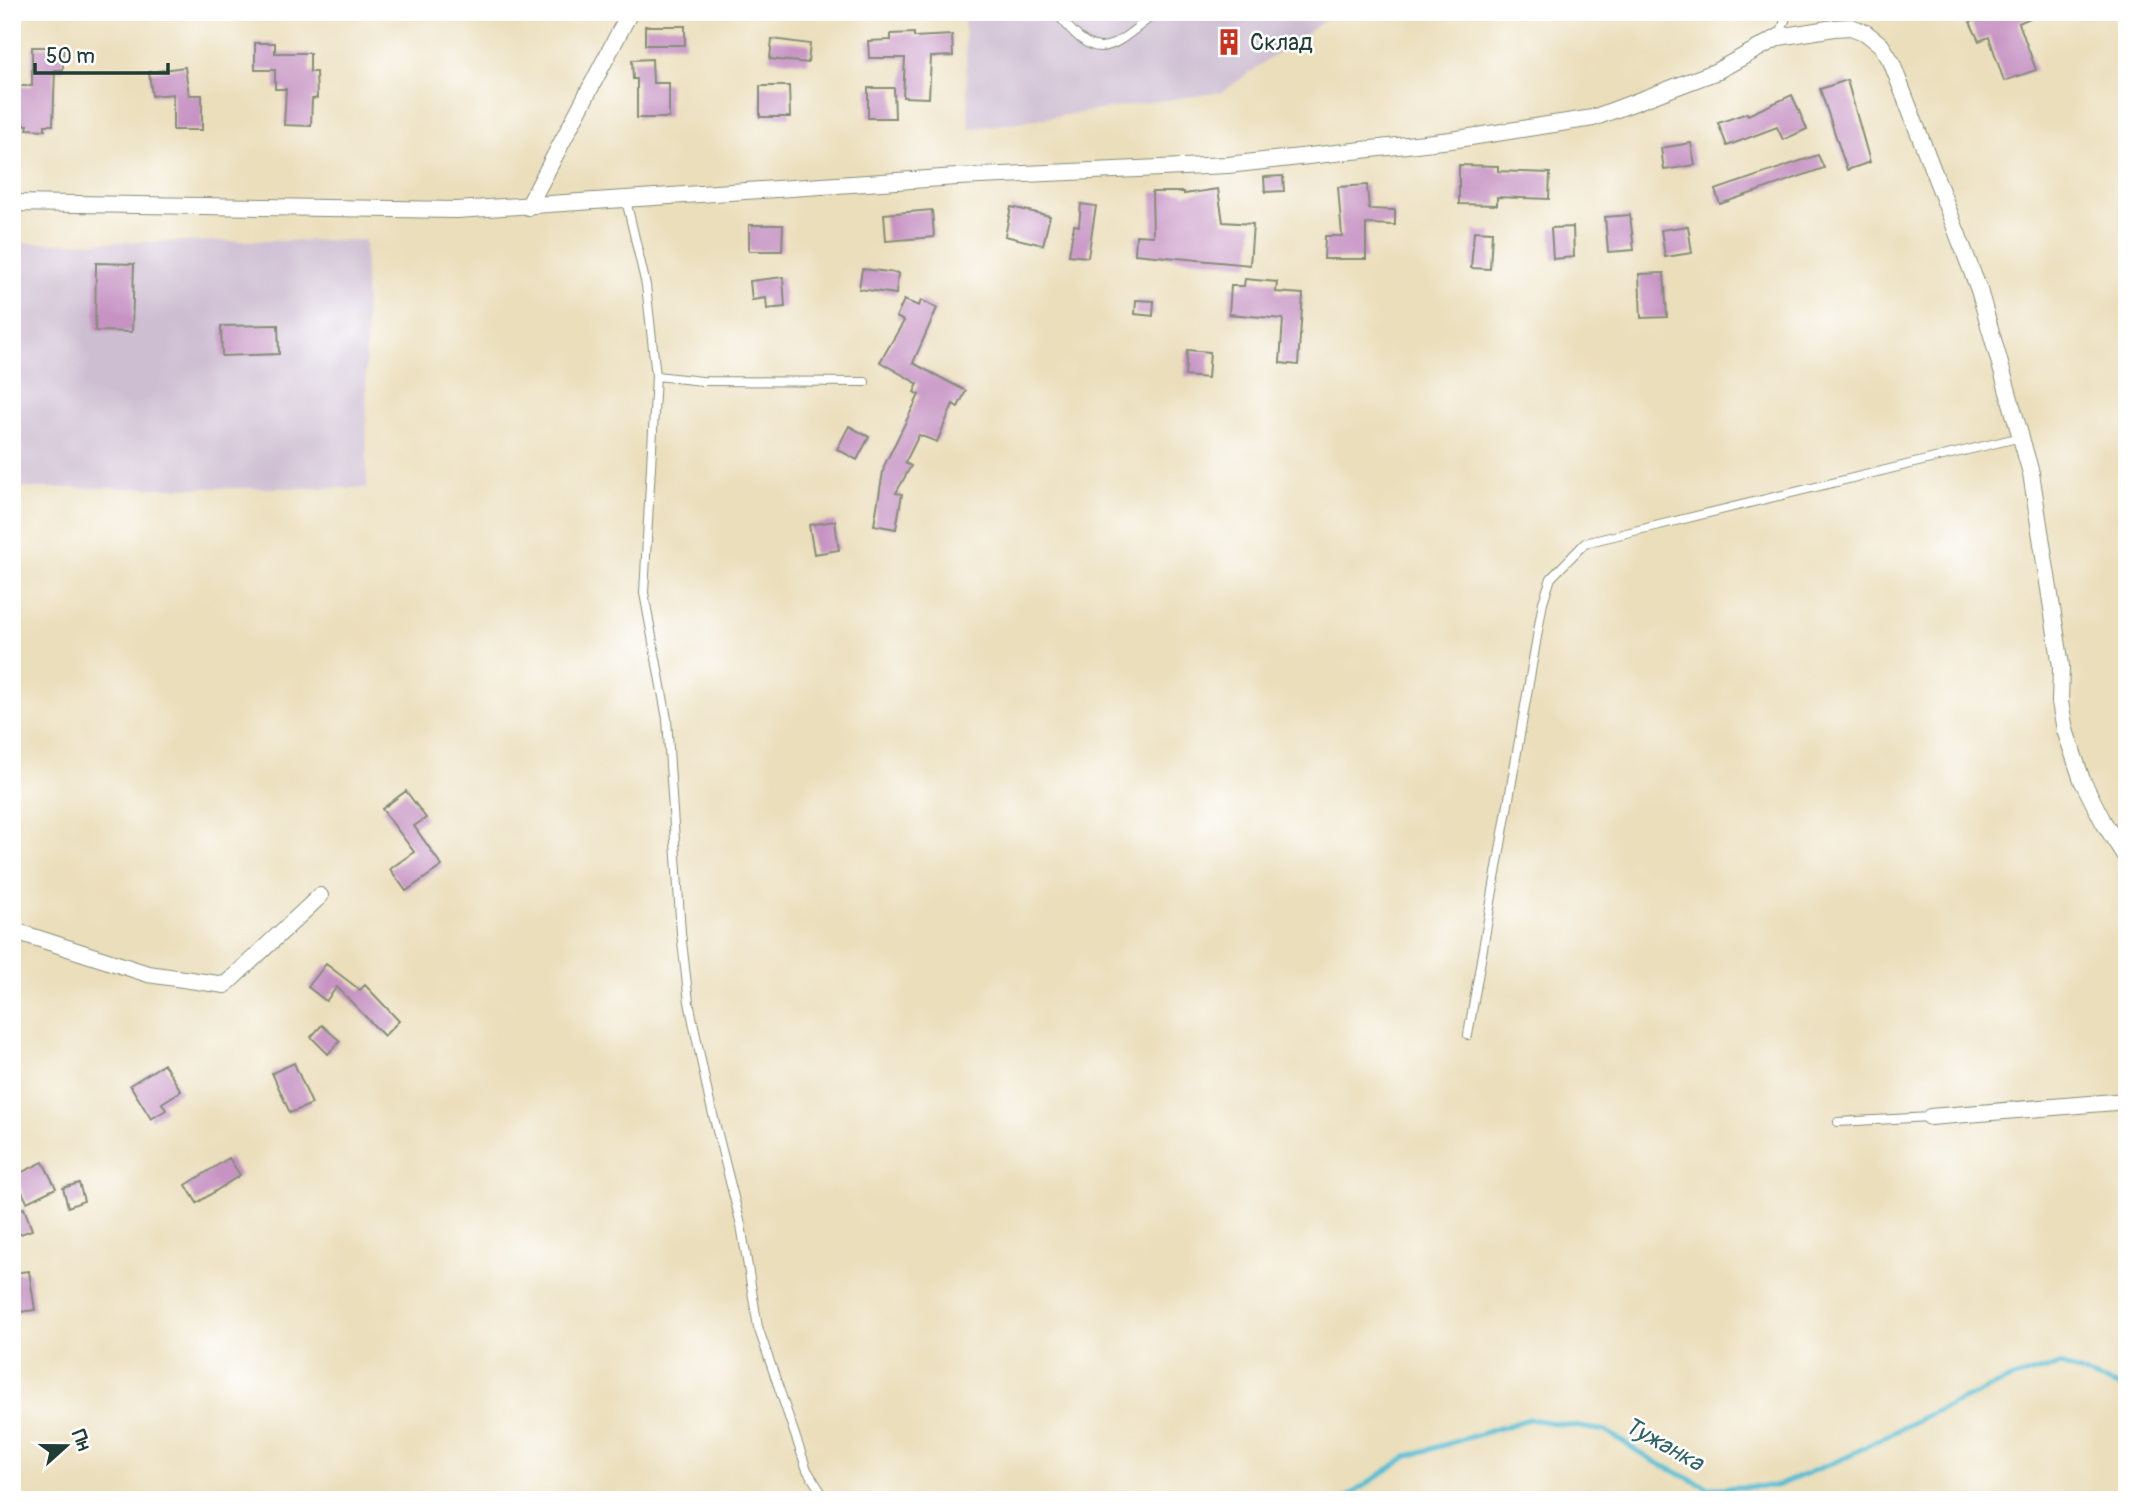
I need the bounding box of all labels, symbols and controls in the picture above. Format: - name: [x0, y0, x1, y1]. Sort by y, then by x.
- building icon: Склад: [1214, 27, 1244, 57]
- place label: Склад: [1250, 28, 1313, 57]
- scale bar: [35, 32, 168, 76]
- text: 50 m: [46, 43, 95, 70]
- north arrow: [32, 1410, 102, 1480]
- water label: Тужанка: [1619, 1411, 1710, 1479]
- text: Пн: [66, 1426, 96, 1454]

